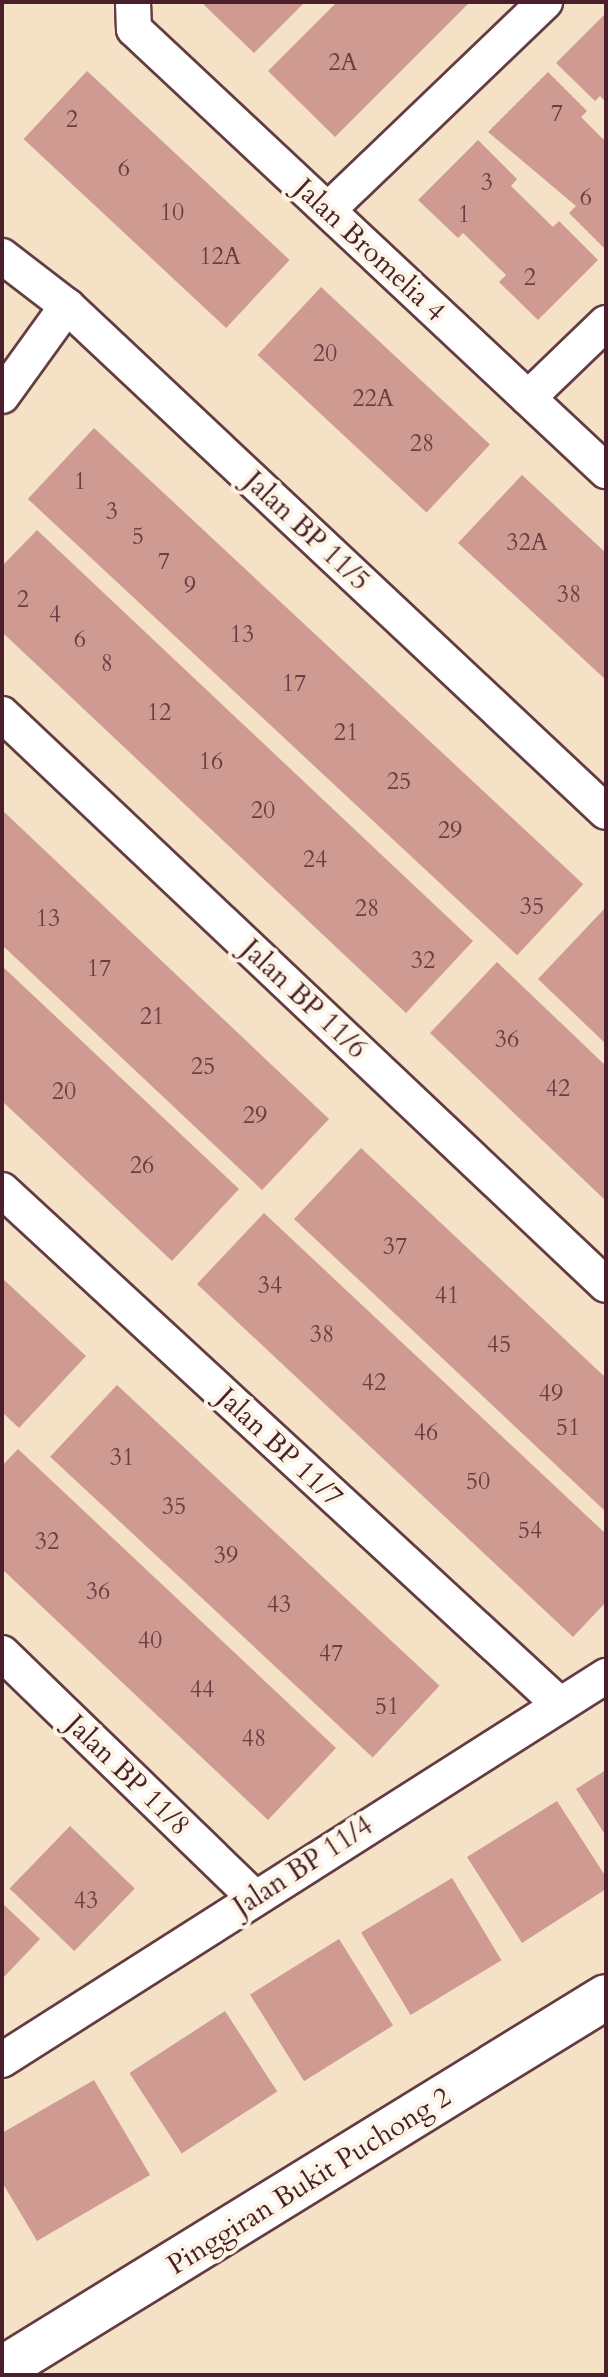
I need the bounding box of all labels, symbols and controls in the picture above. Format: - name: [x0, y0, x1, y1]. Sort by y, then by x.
- house number: 2A: [328, 49, 358, 77]
- house number: 7: [551, 100, 563, 128]
- house number: 2: [66, 106, 78, 134]
- house number: 6: [118, 155, 130, 183]
- house number: 3: [481, 169, 493, 197]
- street label: Jalan Bromelia 4: [288, 172, 452, 328]
- house number: 6: [580, 184, 592, 212]
- house number: 10: [160, 199, 184, 227]
- house number: 1: [458, 201, 470, 229]
- house number: 12A: [199, 243, 241, 271]
- house number: 2: [524, 264, 536, 292]
- house number: 20: [313, 340, 337, 368]
- house number: 22A: [352, 385, 394, 413]
- house number: 28: [410, 430, 434, 458]
- street label: Jalan BP 11/5: [237, 464, 377, 598]
- house number: 1: [74, 468, 86, 496]
- house number: 3: [106, 498, 118, 526]
- house number: 5: [132, 523, 144, 551]
- house number: 32A: [506, 529, 548, 557]
- house number: 7: [158, 548, 170, 576]
- house number: 9: [184, 572, 196, 600]
- house number: 38: [557, 581, 581, 609]
- house number: 2: [17, 586, 29, 614]
- house number: 4: [49, 601, 61, 629]
- house number: 13: [230, 621, 254, 649]
- house number: 6: [74, 626, 86, 654]
- house number: 8: [101, 650, 113, 678]
- house number: 17: [282, 670, 306, 698]
- house number: 12: [147, 699, 171, 727]
- house number: 21: [334, 719, 358, 747]
- house number: 16: [199, 748, 223, 776]
- house number: 25: [387, 768, 411, 796]
- house number: 20: [251, 797, 275, 825]
- house number: 29: [438, 817, 462, 845]
- house number: 24: [303, 846, 327, 874]
- house number: 35: [520, 893, 544, 921]
- house number: 28: [355, 895, 379, 923]
- house number: 13: [36, 905, 60, 933]
- street label: Jalan BP 11/6: [234, 932, 374, 1066]
- house number: 32: [411, 947, 435, 975]
- house number: 17: [87, 955, 111, 983]
- house number: 21: [140, 1003, 164, 1031]
- house number: 36: [495, 1026, 519, 1054]
- house number: 25: [191, 1053, 215, 1081]
- house number: 42: [546, 1075, 570, 1103]
- house number: 20: [52, 1078, 76, 1106]
- house number: 29: [243, 1102, 267, 1130]
- house number: 26: [130, 1152, 154, 1180]
- house number: 37: [383, 1233, 407, 1261]
- house number: 34: [258, 1272, 282, 1300]
- house number: 41: [435, 1282, 459, 1310]
- house number: 38: [310, 1321, 334, 1349]
- house number: 45: [487, 1331, 511, 1359]
- house number: 42: [362, 1369, 386, 1397]
- street label: Jalan BP 11/7: [210, 1380, 350, 1514]
- house number: 49: [539, 1380, 563, 1408]
- house number: 51: [556, 1414, 580, 1442]
- house number: 46: [414, 1419, 438, 1447]
- house number: 31: [110, 1444, 134, 1472]
- house number: 50: [466, 1468, 490, 1496]
- house number: 35: [162, 1493, 186, 1521]
- house number: 54: [518, 1517, 542, 1545]
- house number: 32: [35, 1528, 59, 1556]
- house number: 39: [214, 1542, 238, 1570]
- house number: 36: [86, 1578, 110, 1606]
- house number: 43: [267, 1591, 291, 1619]
- house number: 40: [138, 1627, 162, 1655]
- house number: 47: [319, 1640, 343, 1668]
- house number: 44: [190, 1676, 214, 1704]
- house number: 51: [375, 1693, 399, 1721]
- street label: Jalan BP 11/8: [59, 1708, 197, 1842]
- house number: 48: [242, 1725, 266, 1753]
- street label: Jalan BP 11/4: [227, 1808, 379, 1924]
- house number: 43: [74, 1887, 98, 1915]
- street label: Pinggiran Bukit Puchong 2: [161, 2080, 457, 2282]

